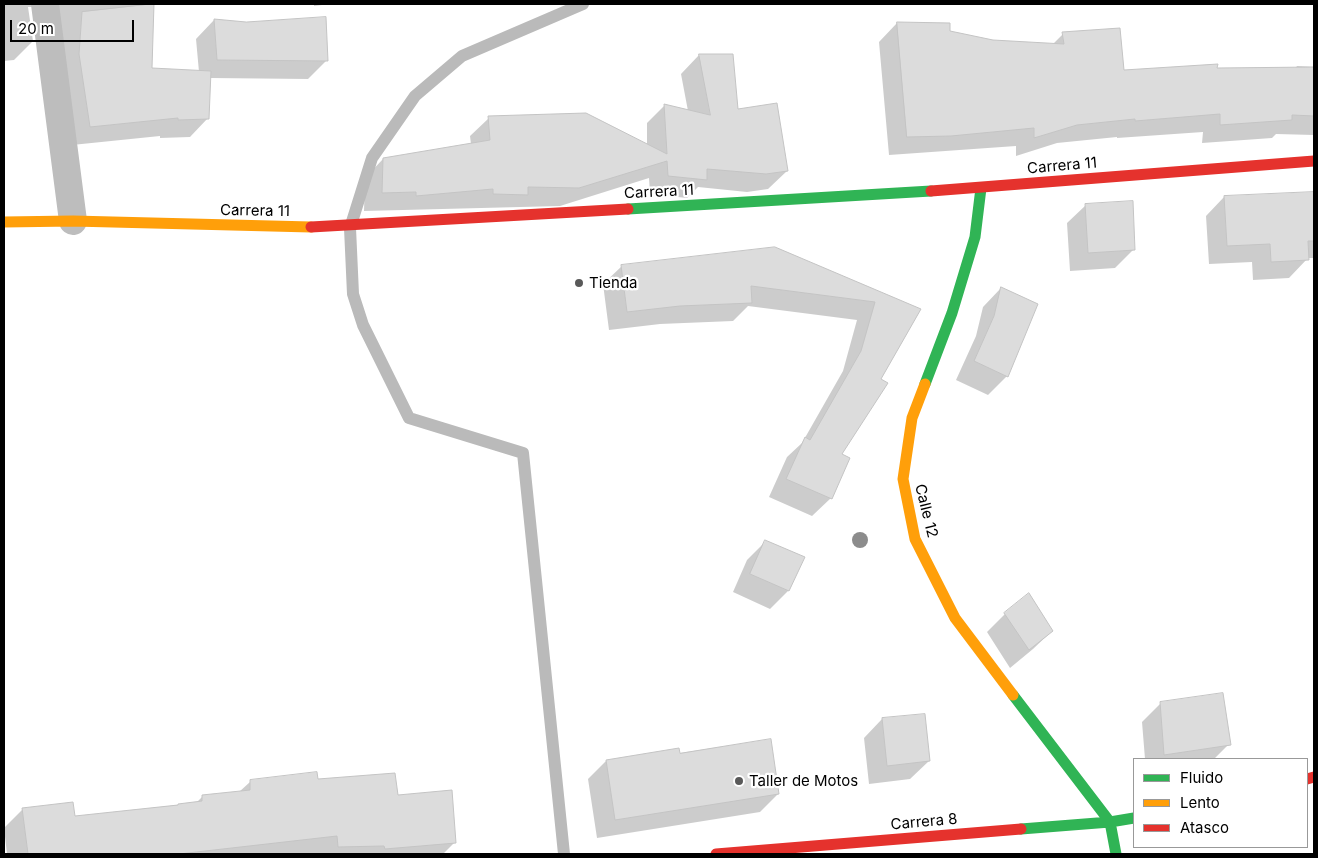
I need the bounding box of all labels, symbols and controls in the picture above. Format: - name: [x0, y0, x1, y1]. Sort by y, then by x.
- scale bar: [12, 10, 136, 42]
- text: 20 m: [18, 19, 54, 38]
- street label: Carrera 11: [1026, 154, 1098, 178]
- street label: Carrera 11: [624, 181, 694, 203]
- street label: Carrera 11: [220, 201, 290, 221]
- place label: Tienda: [589, 274, 638, 292]
- marker: Tienda: [573, 277, 585, 289]
- street label: Calle 12: [911, 482, 941, 540]
- legend: [1133, 758, 1308, 848]
- text: Fluido: [1180, 768, 1223, 787]
- place label: Taller de Motos: [749, 772, 858, 790]
- marker: Taller de Motos: [733, 775, 745, 787]
- text: Lento: [1180, 793, 1220, 812]
- street label: Carrera 8: [890, 810, 958, 834]
- text: Atasco: [1180, 818, 1229, 837]

